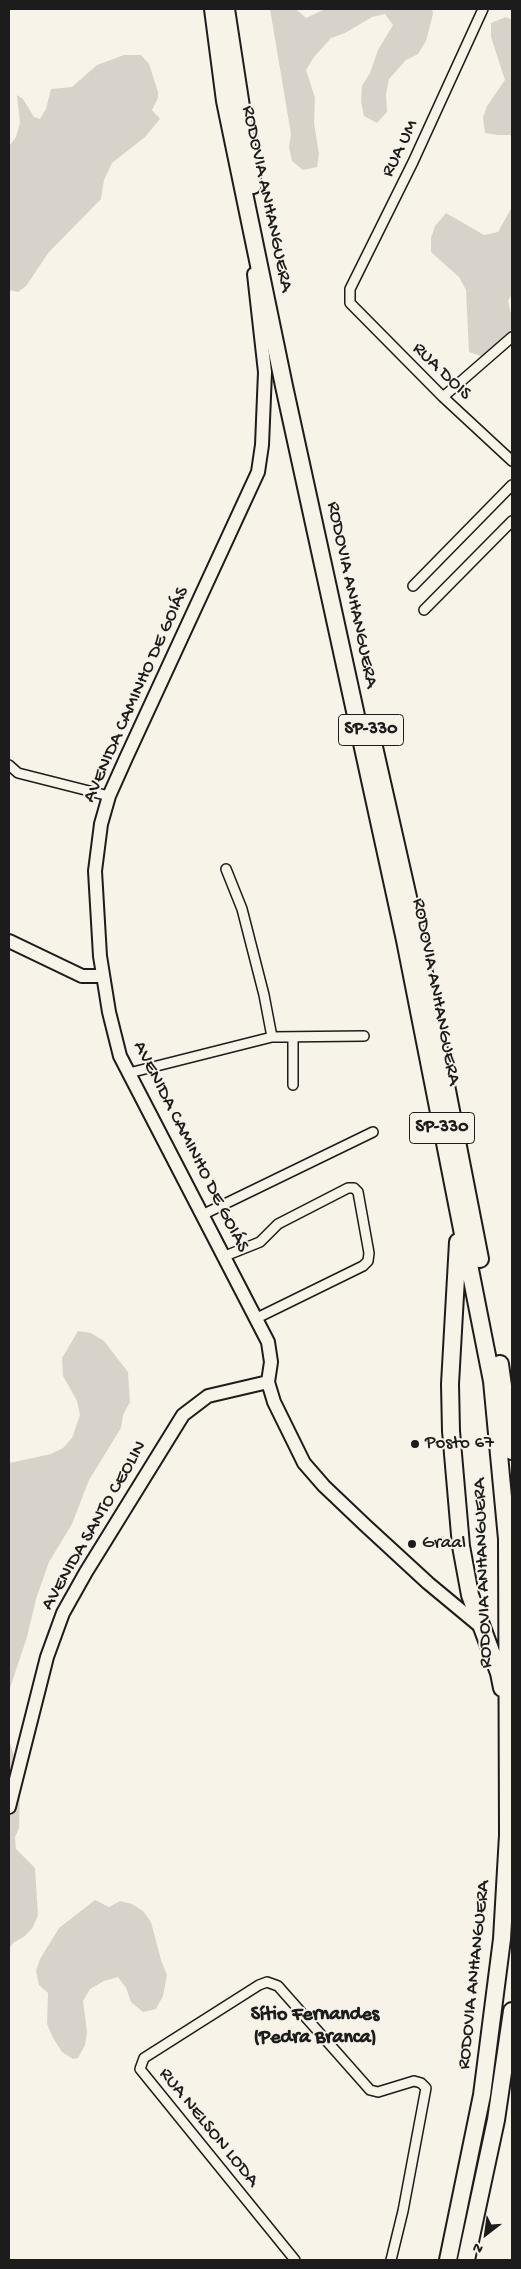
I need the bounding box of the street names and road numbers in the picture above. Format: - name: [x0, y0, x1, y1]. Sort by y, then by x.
- street label: RODOVIA ANHANGUERA: [235, 104, 297, 294]
- street label: RUA UM: [377, 117, 425, 181]
- street label: RUA DOIS: [407, 338, 475, 406]
- street label: RODOVIA ANHANGUERA: [320, 500, 382, 690]
- street label: AVENIDA CAMINHO DE GOIÁS: [79, 584, 195, 806]
- road number: SP-330: [338, 714, 404, 746]
- street label: RODOVIA ANHANGUERA: [406, 897, 464, 1087]
- street label: AVENIDA CAMINHO DE GOIÁS: [127, 1038, 253, 1256]
- road number: SP-330: [410, 1112, 474, 1144]
- street label: AVENIDA SANTO CEOLIN: [37, 1437, 153, 1615]
- street label: RODOVIA ANHANGUERA: [469, 1478, 499, 1668]
- street label: RODOVIA ANHANGUERA: [454, 1879, 496, 2071]
- street label: RUA NELSON LODA: [153, 2064, 263, 2192]

